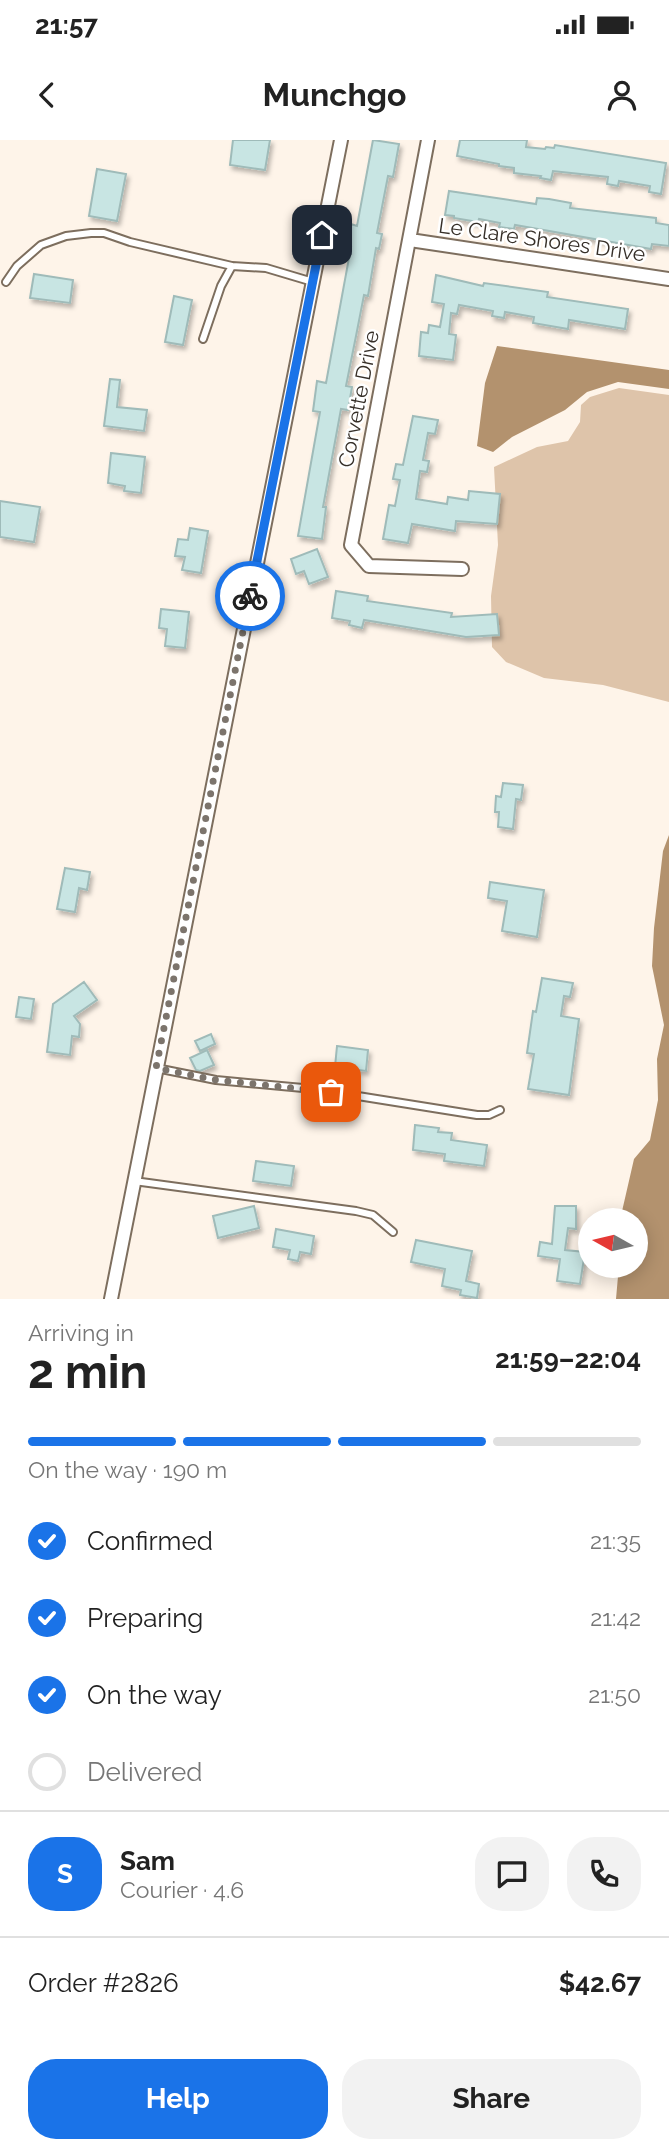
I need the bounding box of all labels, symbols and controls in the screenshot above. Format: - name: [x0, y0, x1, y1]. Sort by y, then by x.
- text: 21:57: [35, 10, 98, 40]
- icon: back: [28, 76, 66, 114]
- text: Munchgo: [263, 76, 406, 113]
- icon: person: [603, 76, 641, 114]
- pin: [292, 205, 352, 265]
- street label: Le Clare Shores Drive: [437, 213, 647, 266]
- icon: home: [303, 216, 341, 254]
- street label: Corvette Drive: [333, 328, 384, 470]
- courier: [215, 561, 285, 631]
- icon: bike: [231, 577, 269, 615]
- pin: [301, 1062, 361, 1122]
- icon: bag: [312, 1073, 350, 1111]
- north arrow: [578, 1208, 648, 1278]
- map controls: [578, 1208, 648, 1278]
- text: Arriving in: [28, 1319, 134, 1346]
- text: 21:59–22:04: [495, 1344, 641, 1374]
- text: 2 min: [28, 1345, 147, 1399]
- text: On the way · 190 m: [28, 1456, 227, 1483]
- icon: check: [28, 1522, 66, 1560]
- text: Confirmed: [87, 1526, 213, 1556]
- text: 21:35: [590, 1527, 641, 1554]
- icon: check: [28, 1599, 66, 1637]
- text: Preparing: [87, 1603, 203, 1633]
- text: 21:42: [590, 1604, 641, 1631]
- icon: check: [28, 1676, 66, 1714]
- text: On the way: [87, 1680, 222, 1710]
- text: 21:50: [588, 1681, 641, 1708]
- text: Delivered: [87, 1757, 202, 1787]
- button: chat: [475, 1837, 549, 1911]
- button: phone: [567, 1837, 641, 1911]
- text: Sam: [120, 1846, 175, 1876]
- text: S: [57, 1859, 73, 1889]
- text: Courier · 4.6: [120, 1876, 244, 1903]
- text: Order #2826: [28, 1968, 179, 1998]
- text: $42.67: [559, 1968, 641, 1998]
- button: Help: [28, 2059, 328, 2139]
- button: Share: [342, 2059, 641, 2139]

